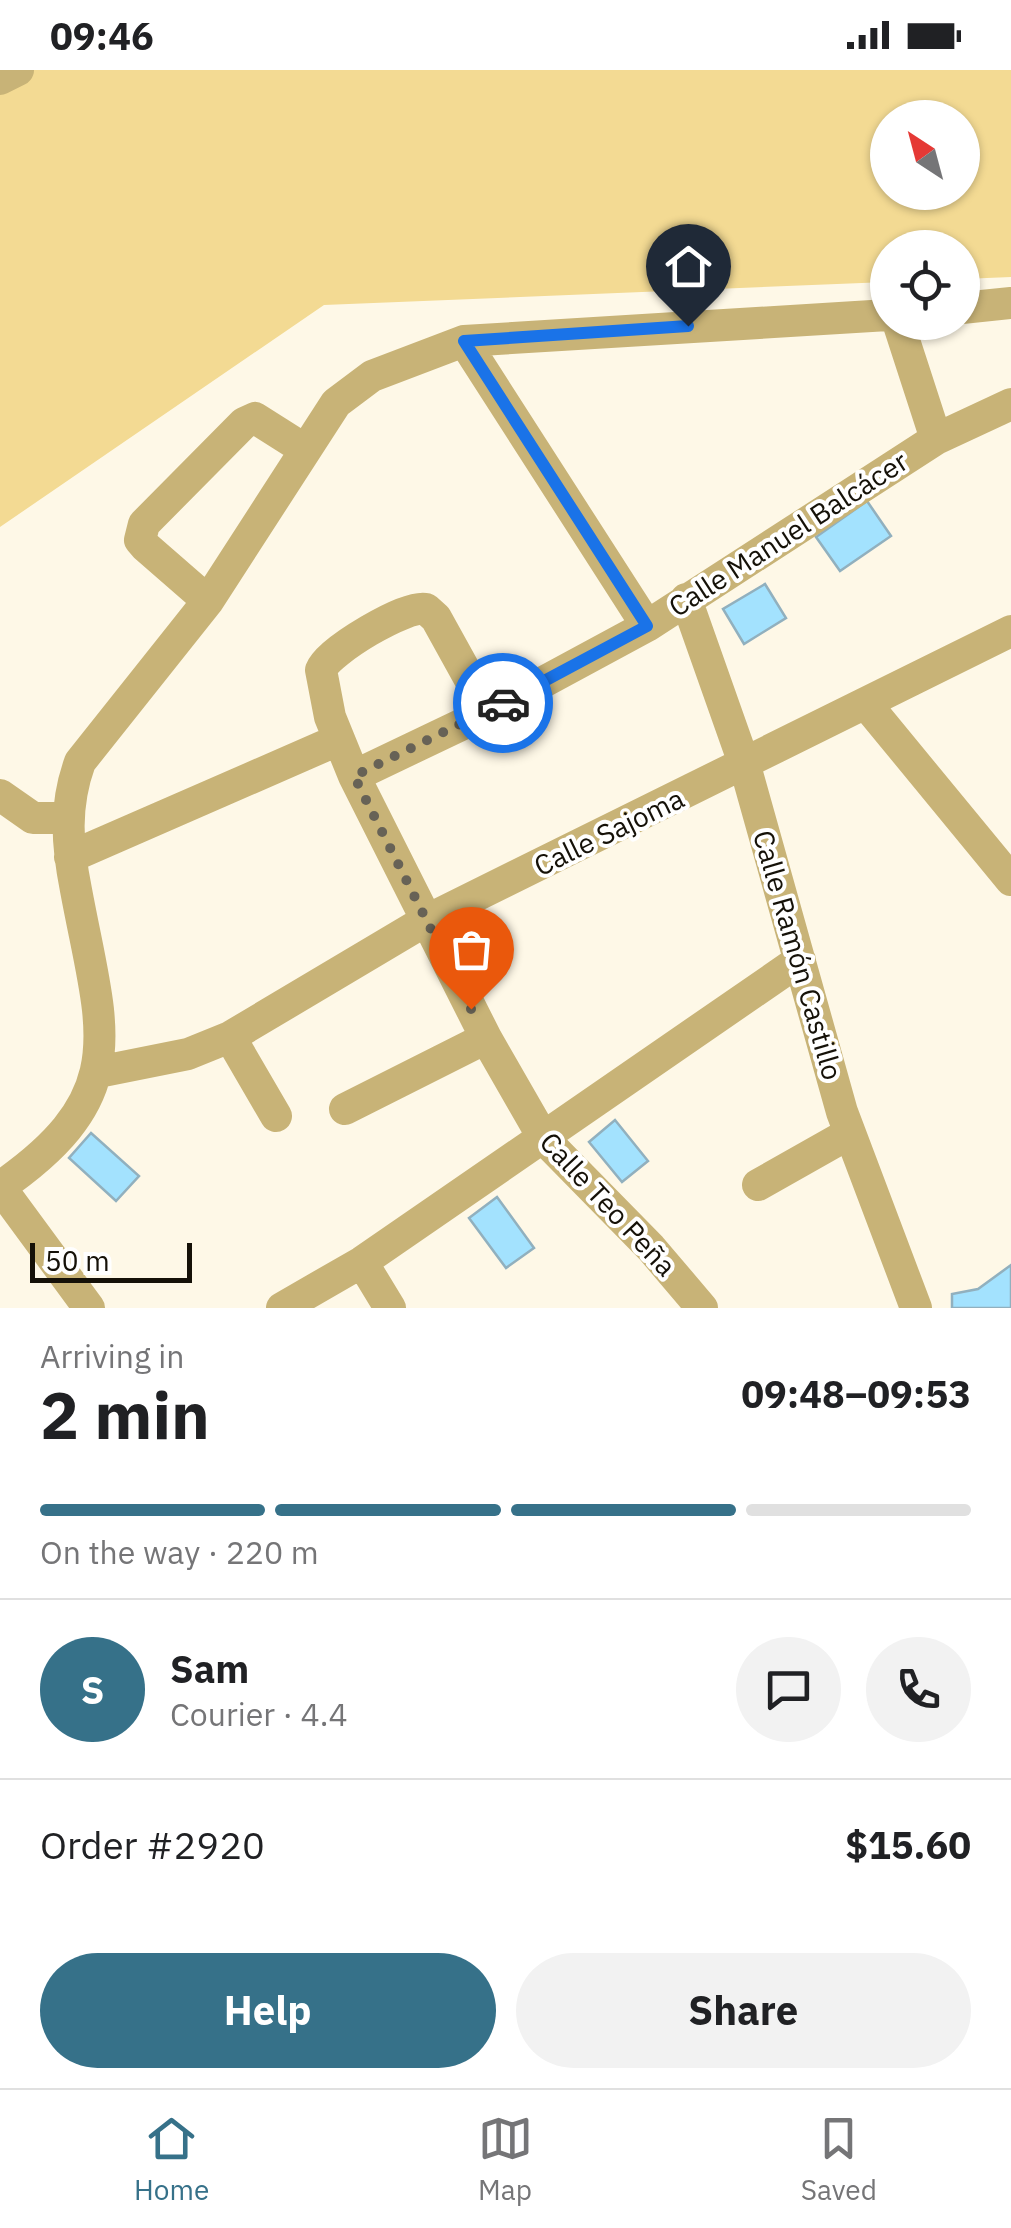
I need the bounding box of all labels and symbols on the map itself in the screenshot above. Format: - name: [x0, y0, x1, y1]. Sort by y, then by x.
- north arrow: [870, 100, 980, 210]
- pin: [646, 224, 731, 327]
- street label: Calle Manuel Balcácer: [661, 442, 914, 625]
- courier: [453, 653, 553, 753]
- street label: Calle Sajoma: [528, 779, 690, 884]
- street label: Calle Ramón Castillo: [745, 826, 852, 1084]
- pin: [429, 907, 514, 1010]
- street label: Calle Teo Peña: [532, 1124, 685, 1284]
- scale bar: [30, 1238, 192, 1282]

